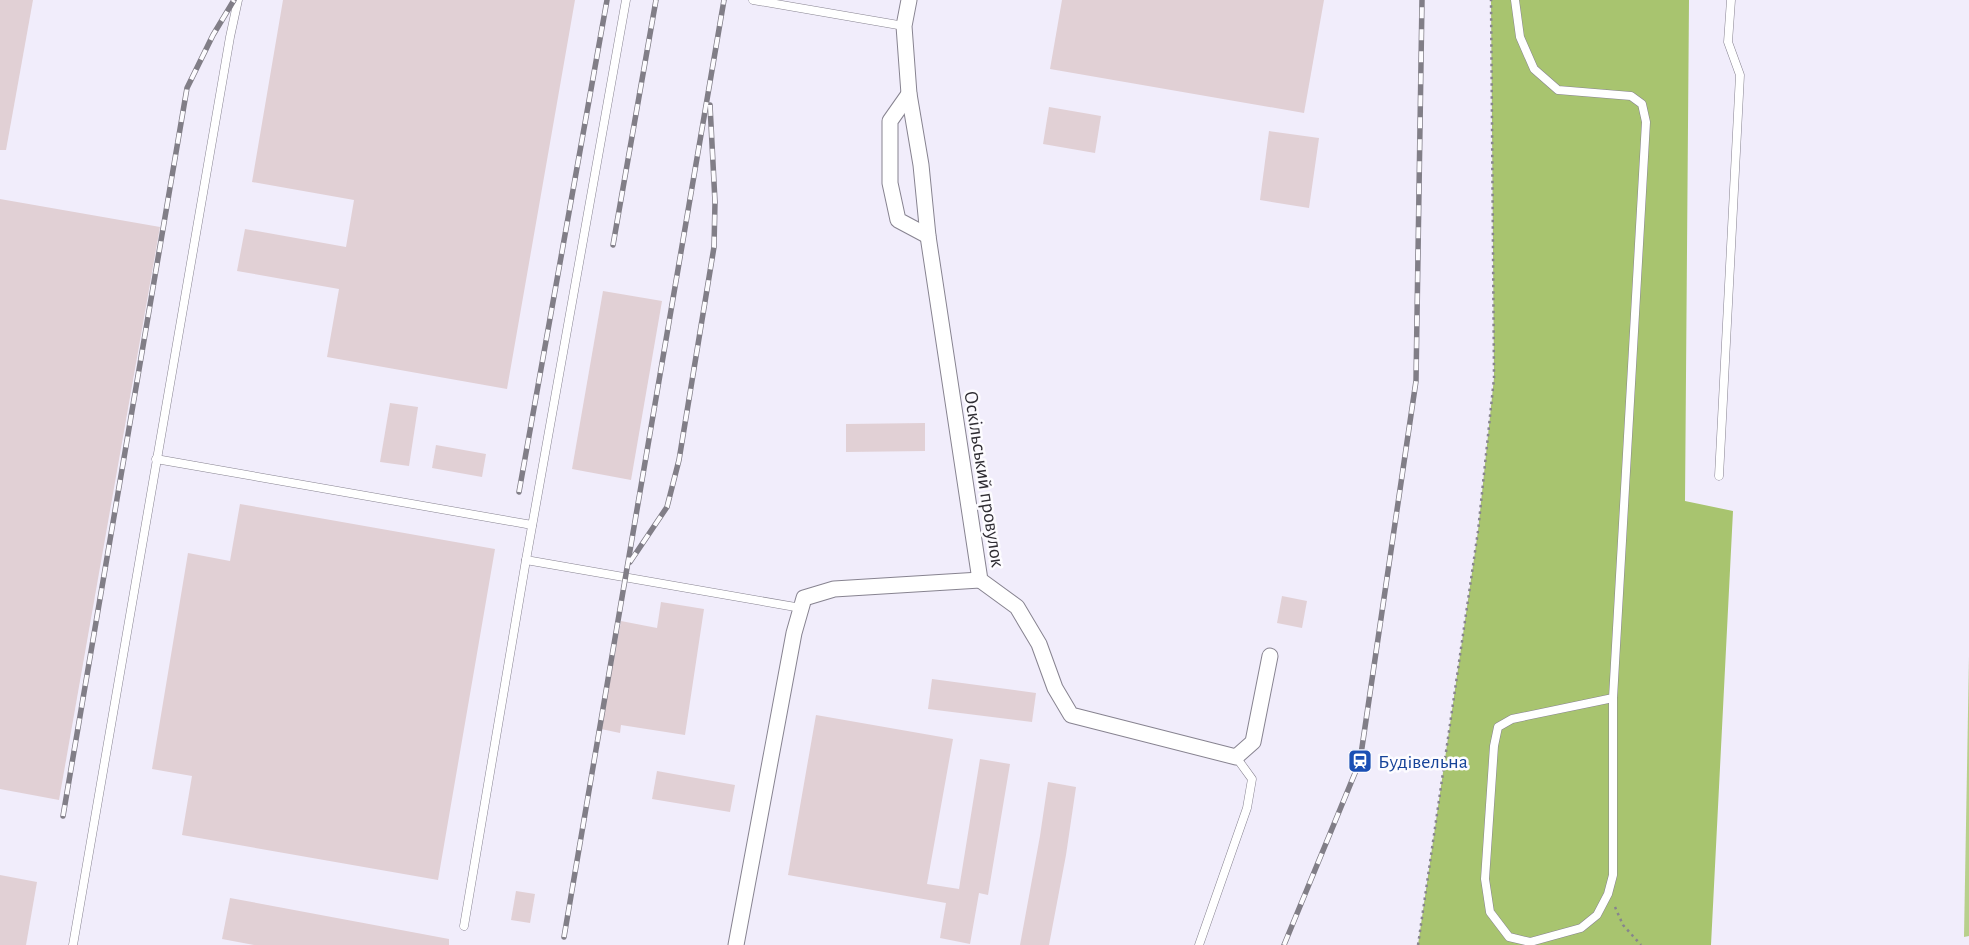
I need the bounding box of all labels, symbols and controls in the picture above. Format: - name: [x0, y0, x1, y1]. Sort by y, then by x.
- street label: Оскільський провулок: [960, 390, 1008, 569]
- station icon: Будівельна: [1347, 748, 1373, 774]
- place label: Будівельна: [1378, 752, 1468, 772]

